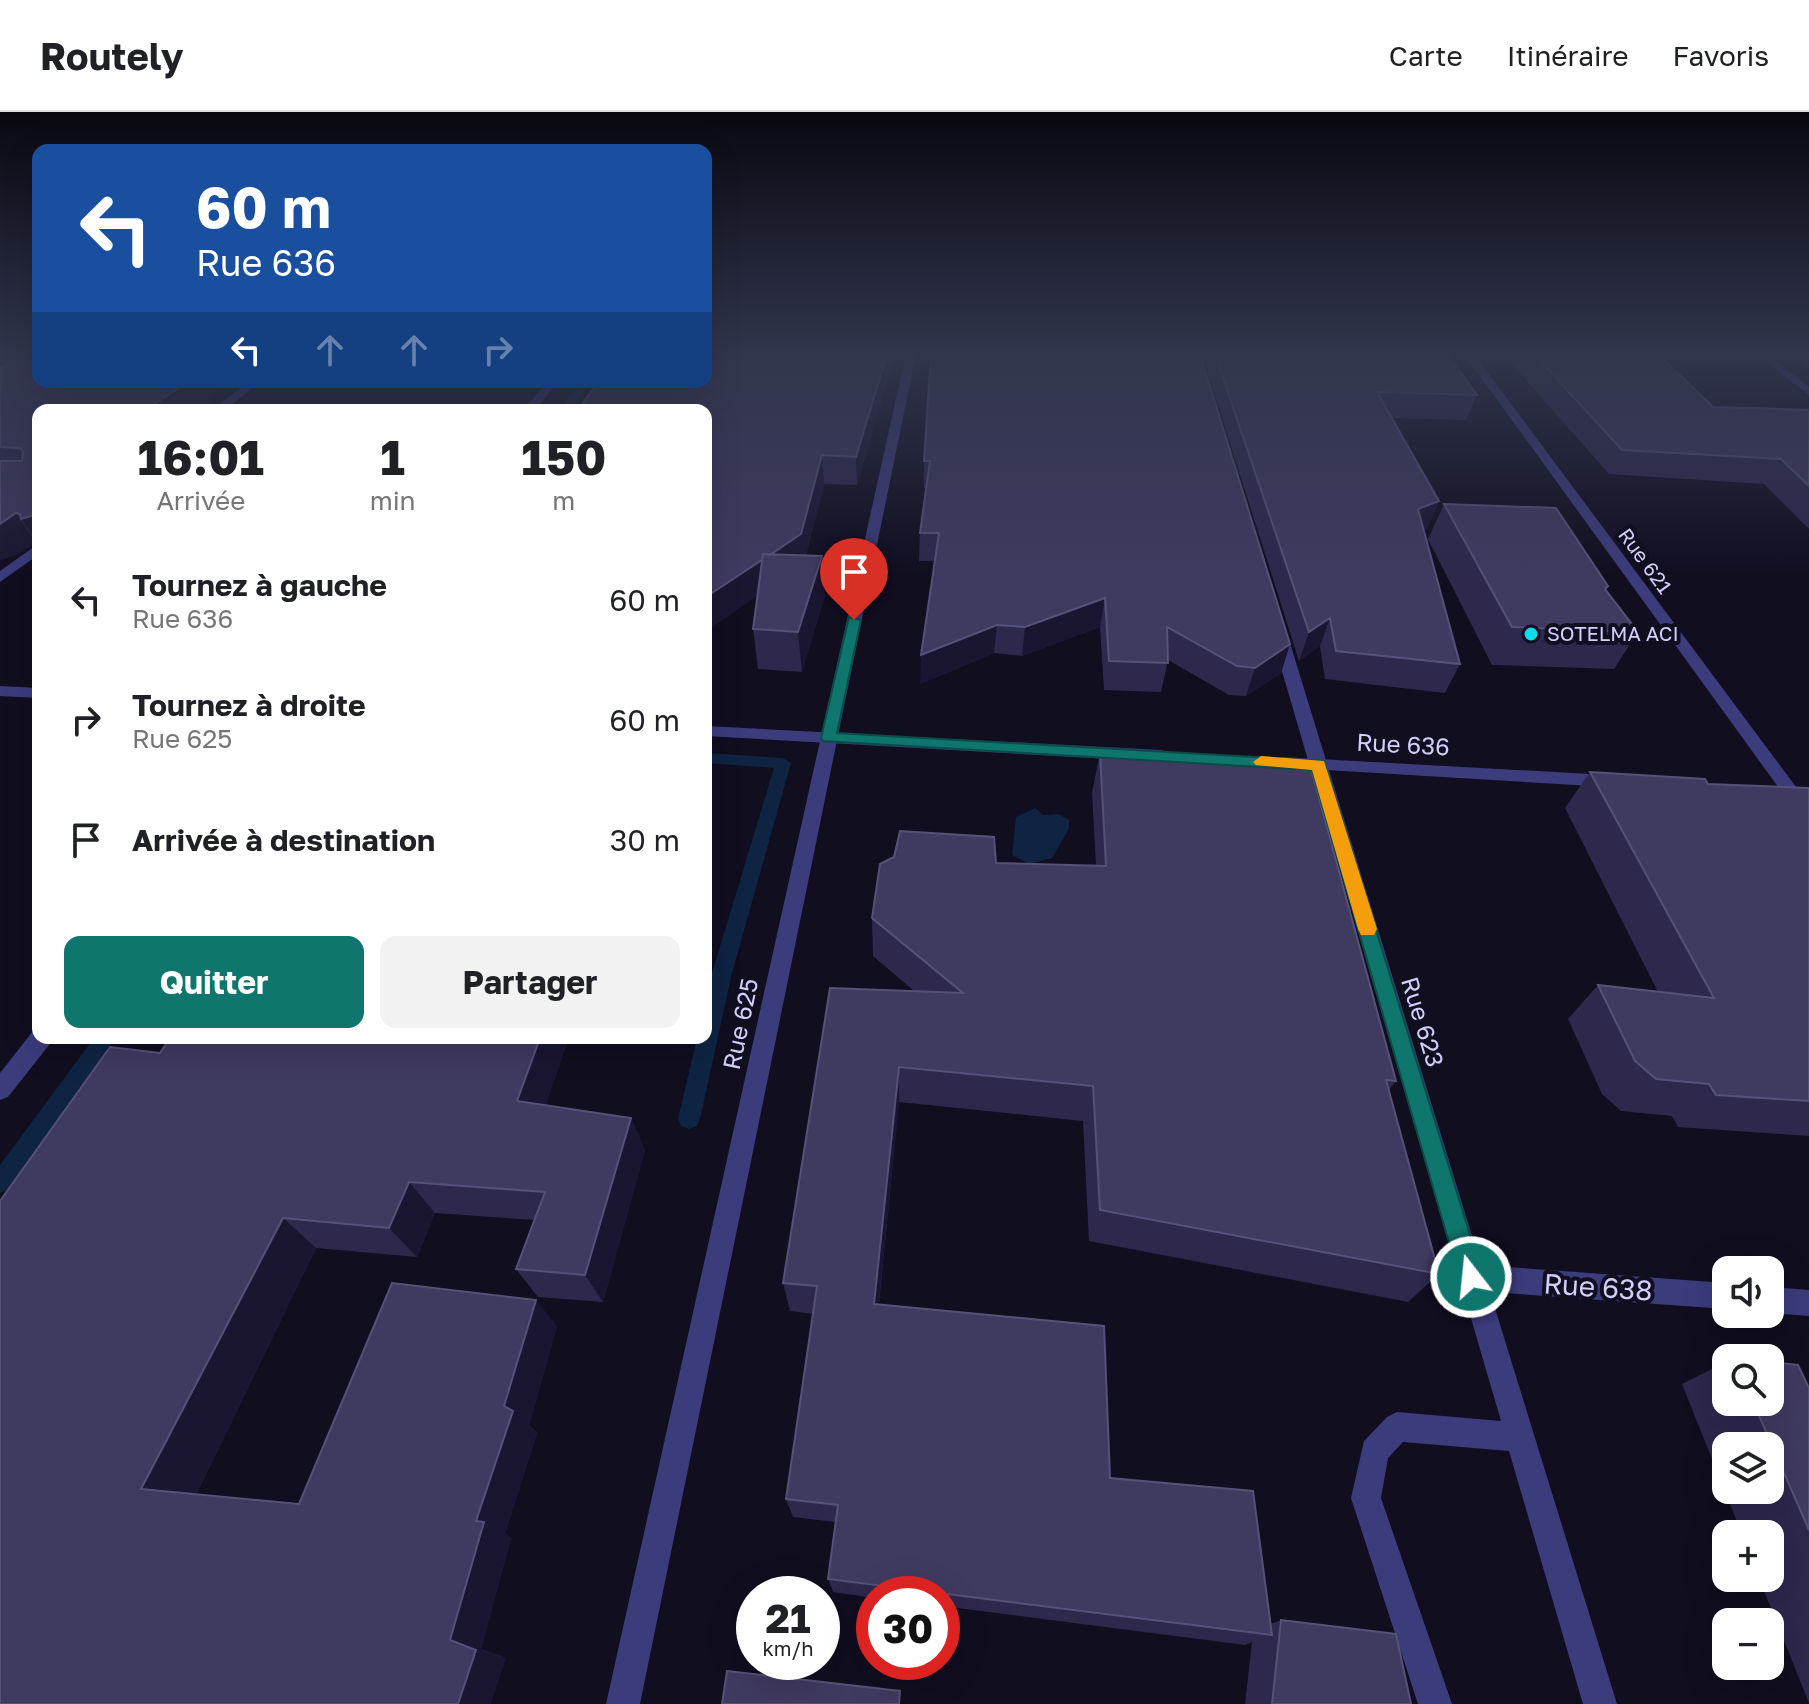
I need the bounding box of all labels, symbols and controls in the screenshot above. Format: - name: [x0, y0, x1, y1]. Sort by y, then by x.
- text: Routely: [40, 33, 184, 78]
- text: Carte: [1389, 39, 1463, 72]
- text: Itinéraire: [1507, 39, 1628, 72]
- text: Favoris: [1672, 39, 1769, 72]
- text: 60 m: [196, 173, 331, 240]
- icon: left: [64, 176, 168, 280]
- text: Rue 636: [196, 241, 336, 284]
- icon: left: [224, 328, 268, 372]
- icon: ahead: [308, 328, 352, 372]
- icon: ahead: [392, 328, 436, 372]
- icon: right: [476, 328, 520, 372]
- text: 16:01: [138, 428, 264, 486]
- text: 1: [380, 428, 405, 486]
- text: 150: [521, 428, 606, 486]
- text: Arrivée: [156, 485, 245, 516]
- text: min: [370, 485, 416, 516]
- text: m: [552, 485, 575, 516]
- street label: Rue 621: [1614, 523, 1678, 598]
- pin: [820, 538, 888, 620]
- icon: arrive: [832, 550, 876, 594]
- text: Tournez à gauche: [132, 567, 387, 603]
- icon: left: [64, 578, 108, 622]
- text: 60 m: [609, 582, 680, 618]
- text: Rue 636: [132, 603, 233, 634]
- place label: SOTELMA ACI: [1547, 621, 1679, 645]
- marker: SOTELMA ACI: [1522, 625, 1540, 643]
- text: Tournez à droite: [132, 687, 366, 723]
- icon: right: [64, 698, 108, 742]
- text: 60 m: [609, 702, 680, 738]
- text: Rue 625: [132, 723, 232, 754]
- street label: Rue 636: [1356, 727, 1450, 760]
- icon: arrive: [64, 818, 108, 862]
- text: Arrivée à destination: [132, 822, 435, 858]
- text: 30 m: [610, 822, 680, 858]
- button: Quitter: [64, 936, 364, 1028]
- button: Partager: [380, 936, 680, 1028]
- street label: Rue 623: [1396, 973, 1451, 1070]
- street label: Rue 625: [716, 975, 763, 1072]
- position arrow: [1429, 1235, 1513, 1319]
- map controls: [1712, 1256, 1784, 1680]
- button: sound: [1712, 1256, 1784, 1328]
- street label: Rue 638: [1542, 1266, 1654, 1307]
- button: search: [1712, 1344, 1784, 1416]
- button: layers: [1712, 1432, 1784, 1504]
- button: +: [1712, 1520, 1784, 1592]
- speed limit sign: 30: [856, 1576, 960, 1680]
- text: 21: [766, 1594, 811, 1642]
- button: −: [1712, 1608, 1784, 1680]
- text: km/h: [763, 1636, 813, 1660]

